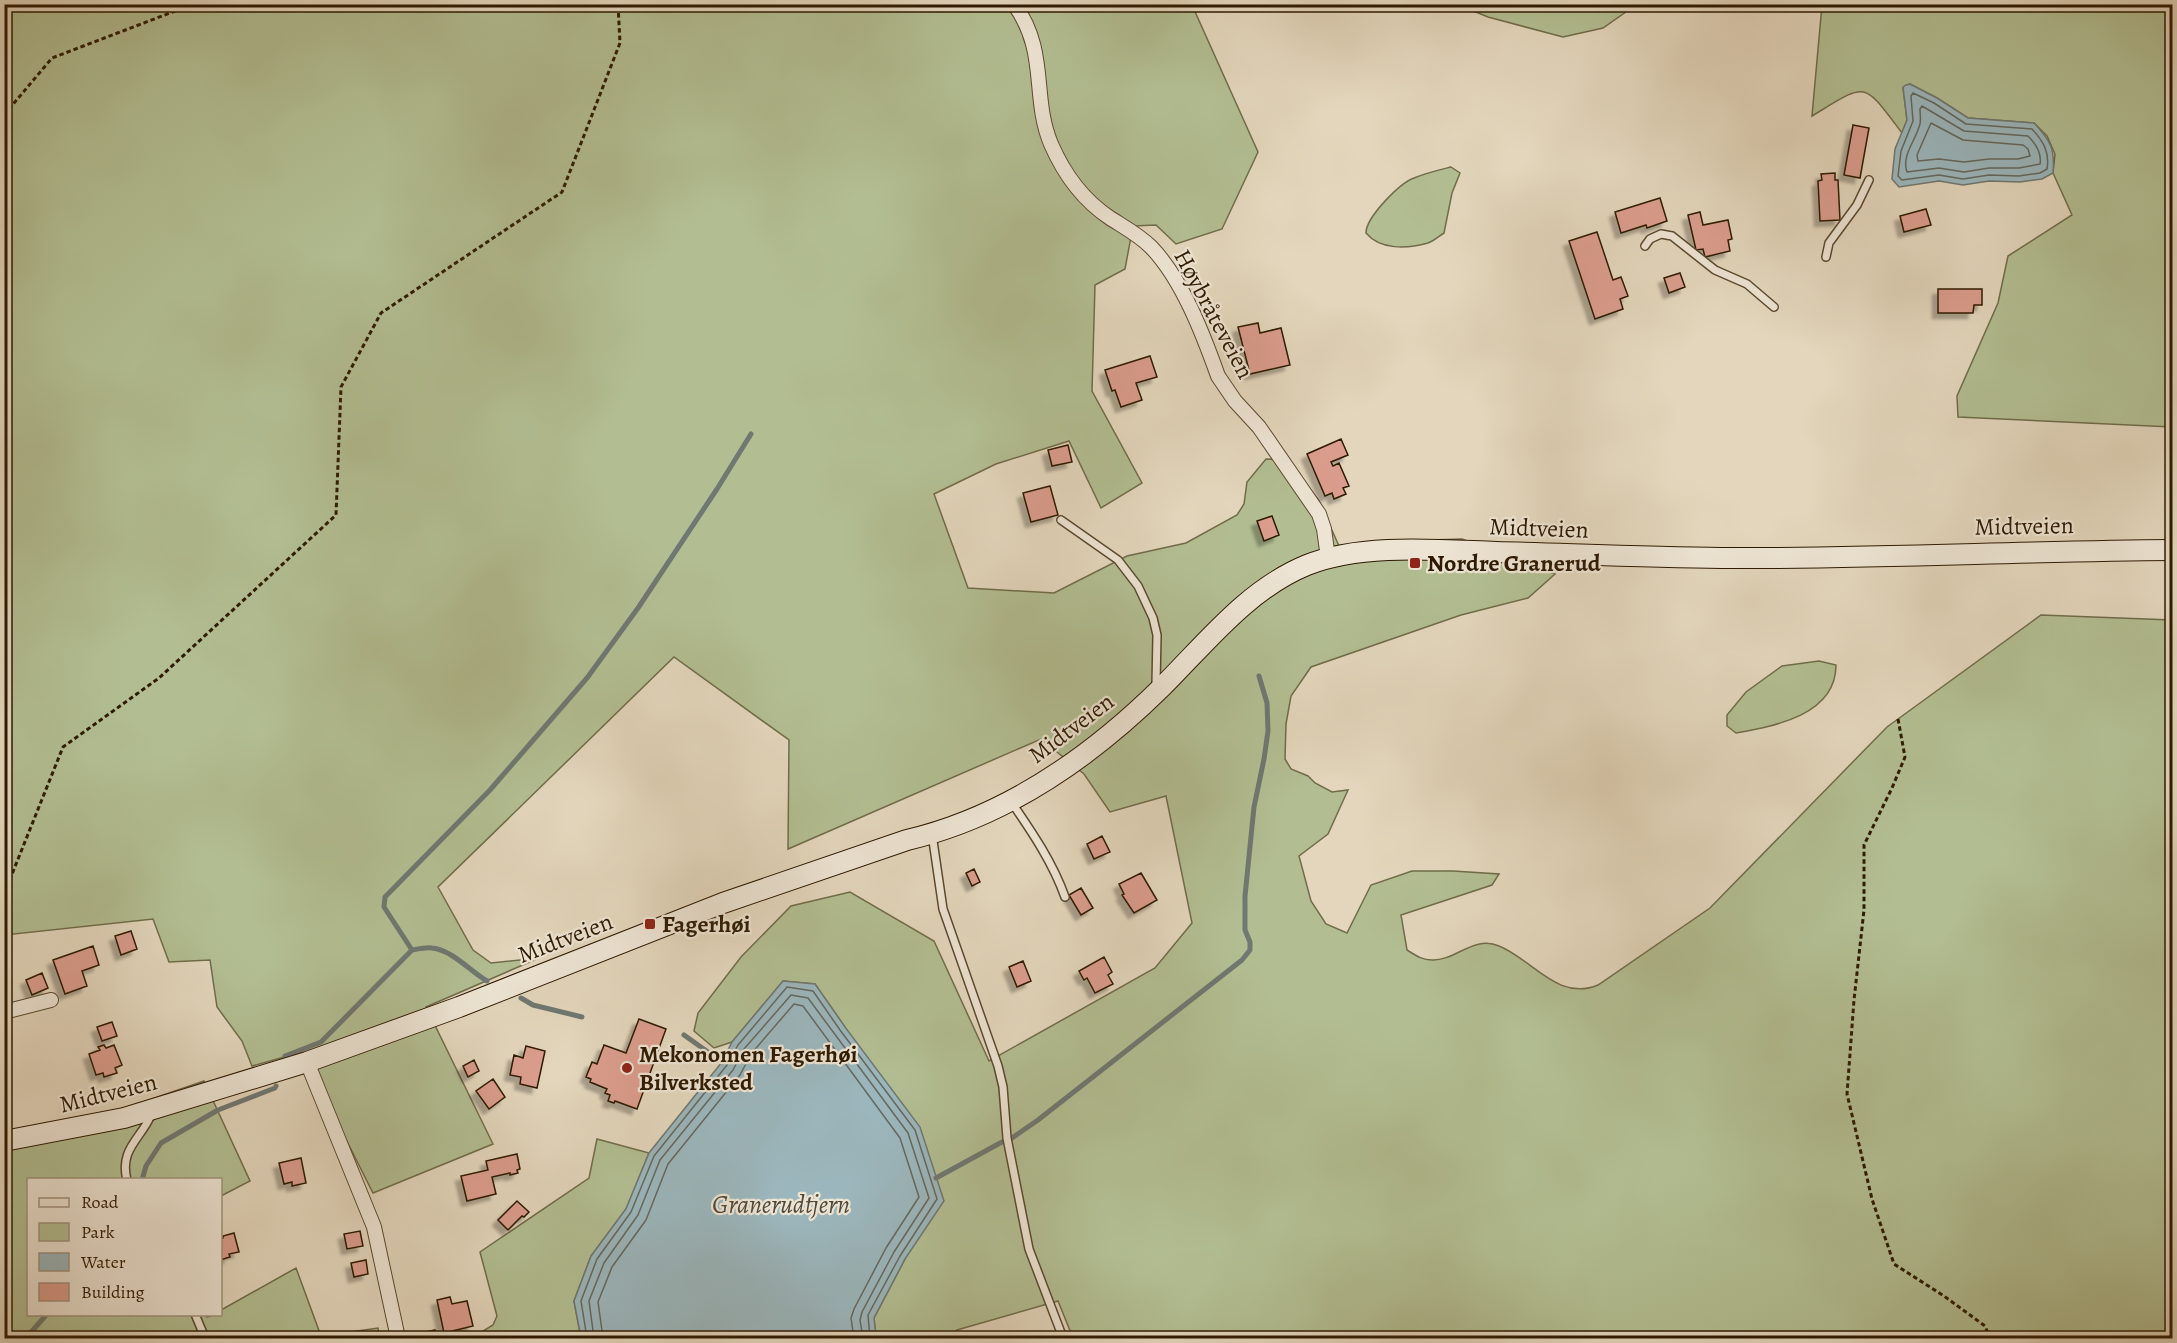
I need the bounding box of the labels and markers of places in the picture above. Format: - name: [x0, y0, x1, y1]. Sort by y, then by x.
- place label: Nordre Granerud: [1427, 547, 1601, 579]
- marker: Nordre Granerud: [1408, 556, 1422, 570]
- place label: Fagerhøi: [662, 908, 751, 940]
- marker: Fagerhøi: [643, 917, 657, 931]
- place label: Mekonomen Fagerhøi Bilverksted: [639, 1038, 858, 1098]
- marker: Mekonomen Fagerhøi Bilverksted: [620, 1061, 634, 1075]

